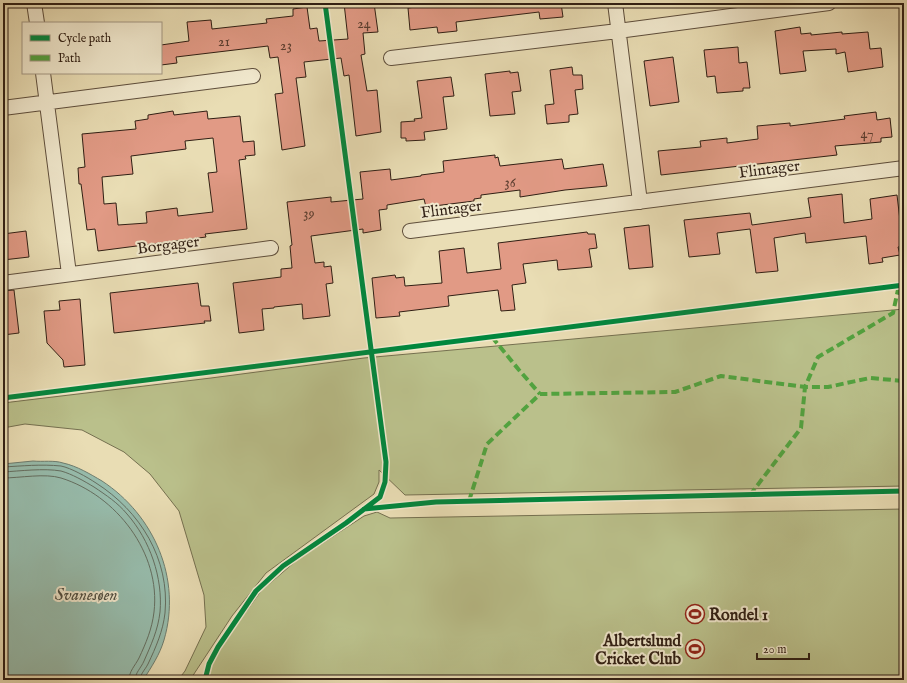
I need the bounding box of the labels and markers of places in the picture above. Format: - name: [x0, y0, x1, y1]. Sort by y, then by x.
- sports icon: Rondel 1: [684, 603, 706, 625]
- place label: Rondel 1: [709, 606, 768, 626]
- place label: Albertslund Cricket Club: [595, 632, 681, 670]
- sports icon: Albertslund Cricket Club: [684, 638, 706, 660]

